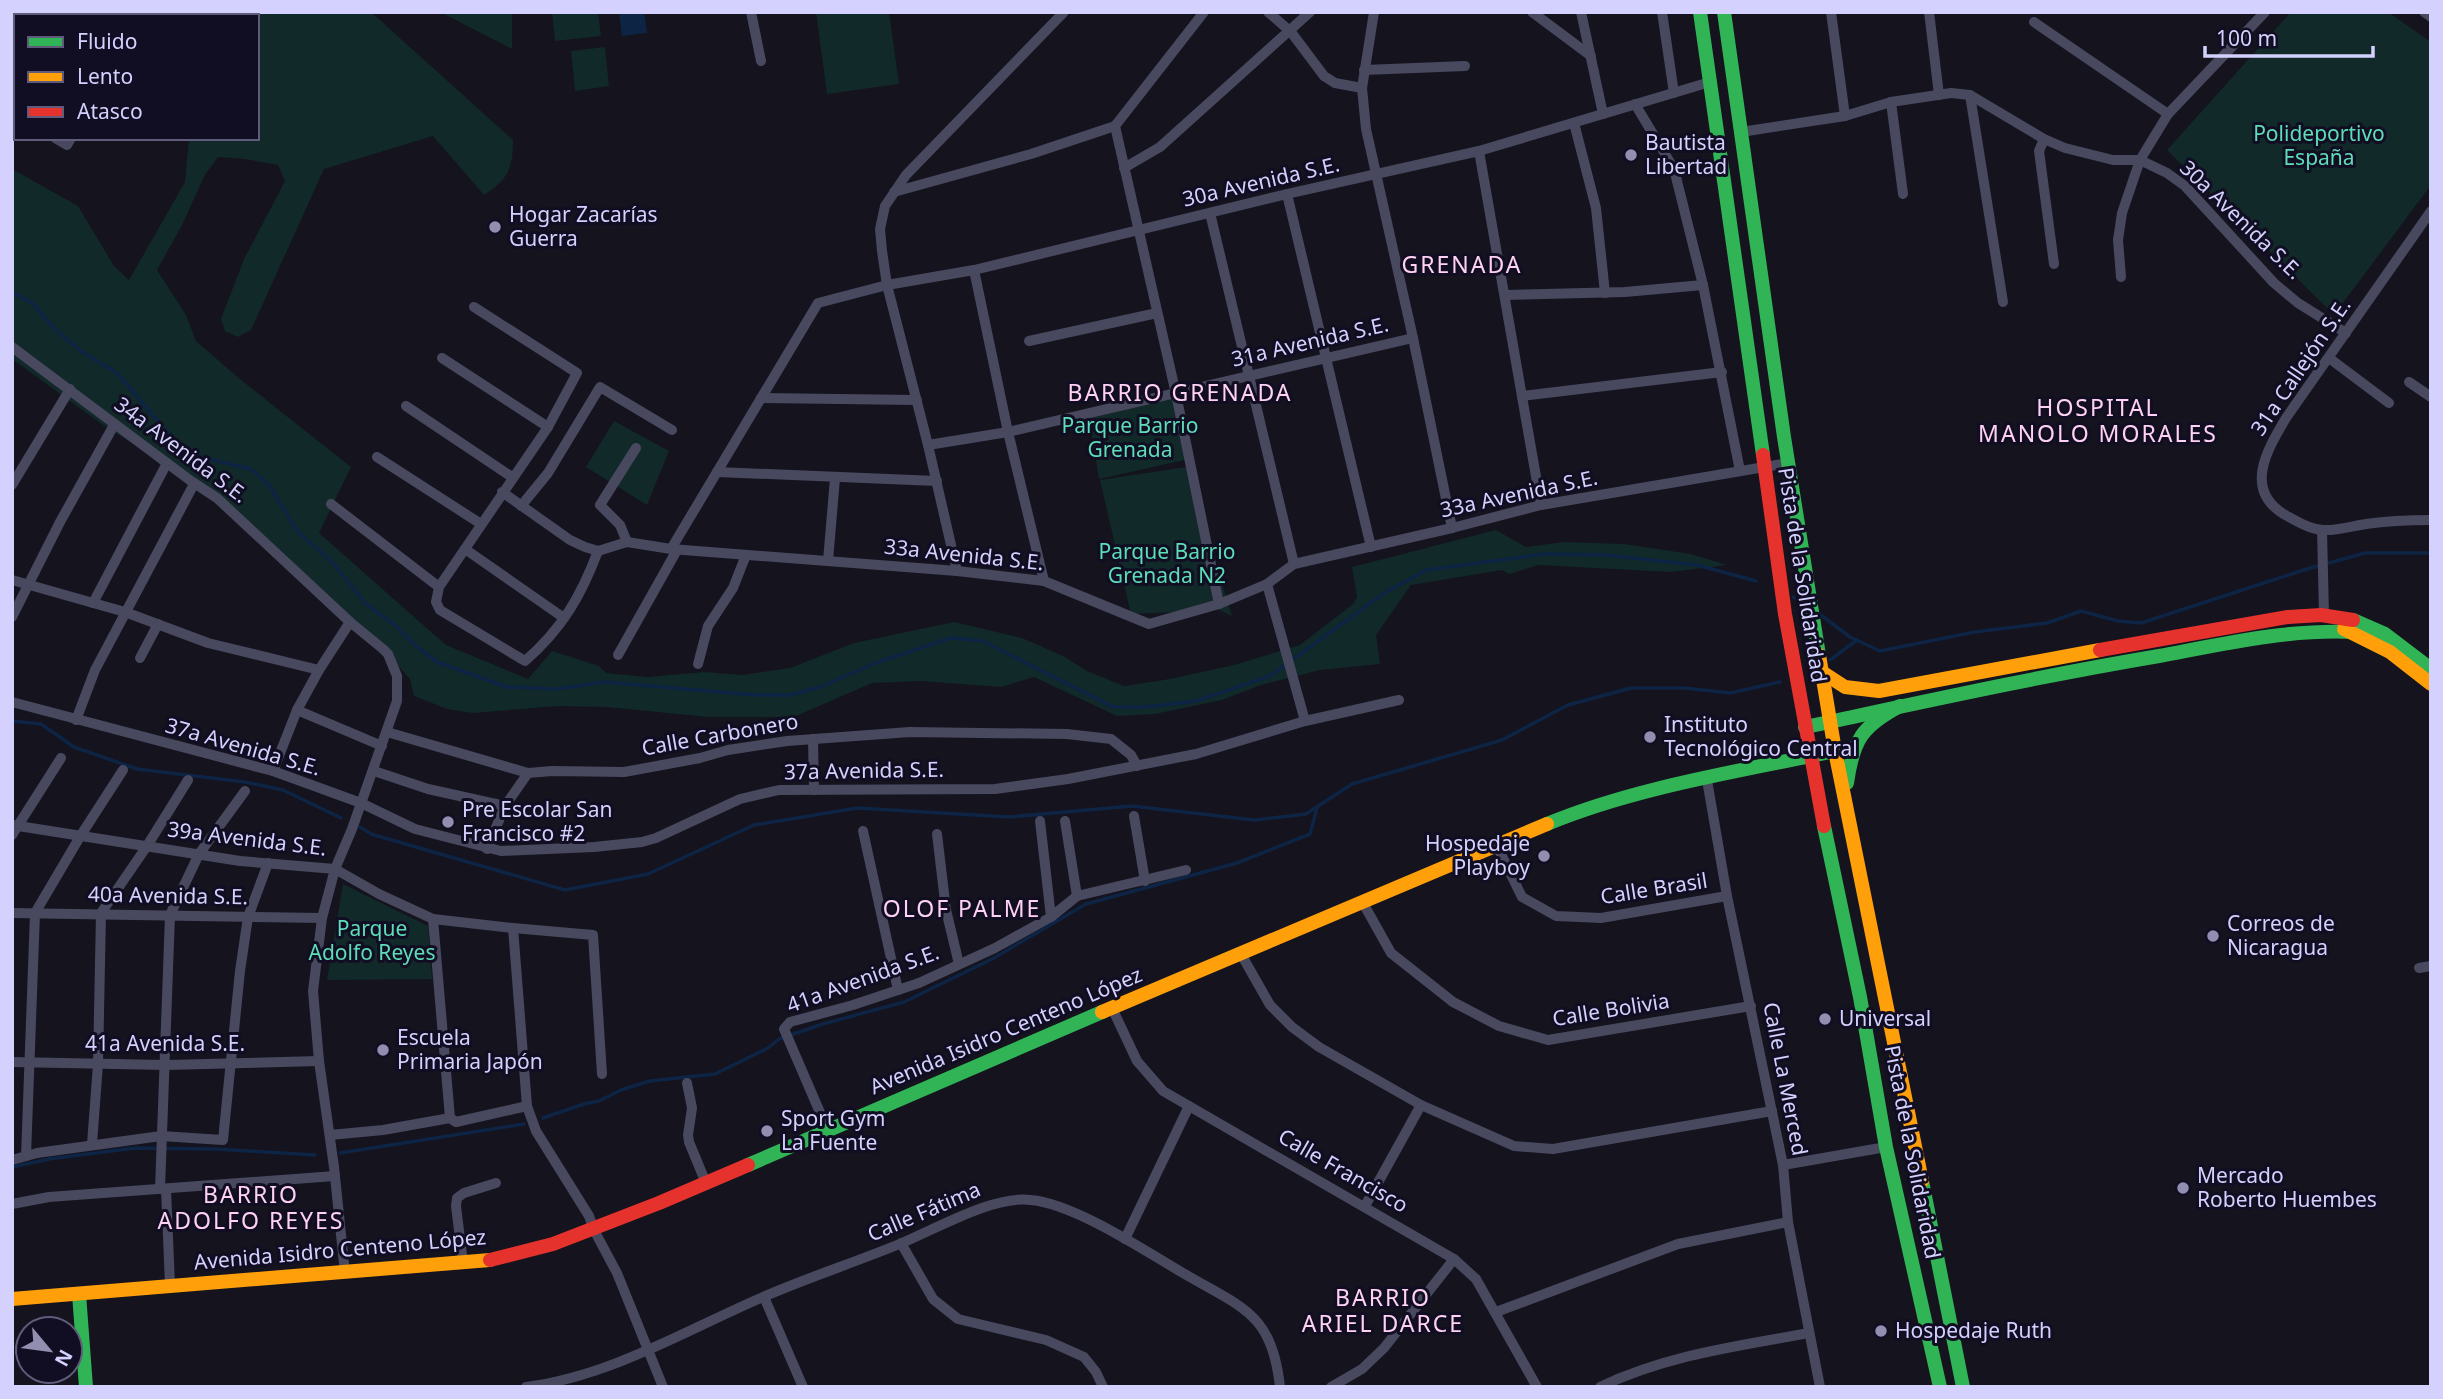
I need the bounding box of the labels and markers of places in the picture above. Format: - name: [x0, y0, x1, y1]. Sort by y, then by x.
- place label: Bautista Libertad: [1645, 128, 1727, 180]
- marker: Bautista Libertad: [1623, 147, 1639, 163]
- place label: Hogar Zacarías Guerra: [509, 200, 658, 252]
- marker: Hogar Zacarías Guerra: [487, 219, 503, 235]
- place label: Instituto Tecnológico Central: [1664, 710, 1858, 762]
- marker: Instituto Tecnológico Central: [1642, 729, 1658, 745]
- place label: Pre Escolar San Francisco #2: [462, 795, 612, 847]
- marker: Pre Escolar San Francisco #2: [440, 814, 456, 830]
- place label: Hospedaje Playboy: [1425, 829, 1530, 881]
- marker: Hospedaje Playboy: [1536, 848, 1552, 864]
- place label: Correos de Nicaragua: [2227, 909, 2335, 961]
- marker: Correos de Nicaragua: [2205, 928, 2221, 944]
- place label: Universal: [1839, 1004, 1931, 1032]
- marker: Universal: [1817, 1011, 1833, 1027]
- place label: Escuela Primaria Japón: [397, 1023, 543, 1075]
- marker: Escuela Primaria Japón: [375, 1042, 391, 1058]
- place label: Sport Gym La Fuente: [781, 1104, 886, 1156]
- marker: Sport Gym La Fuente: [759, 1123, 775, 1139]
- place label: Mercado Roberto Huembes: [2197, 1161, 2377, 1213]
- marker: Mercado Roberto Huembes: [2175, 1180, 2191, 1196]
- place label: Hospedaje Ruth: [1895, 1316, 2052, 1344]
- marker: Hospedaje Ruth: [1873, 1323, 1889, 1339]

